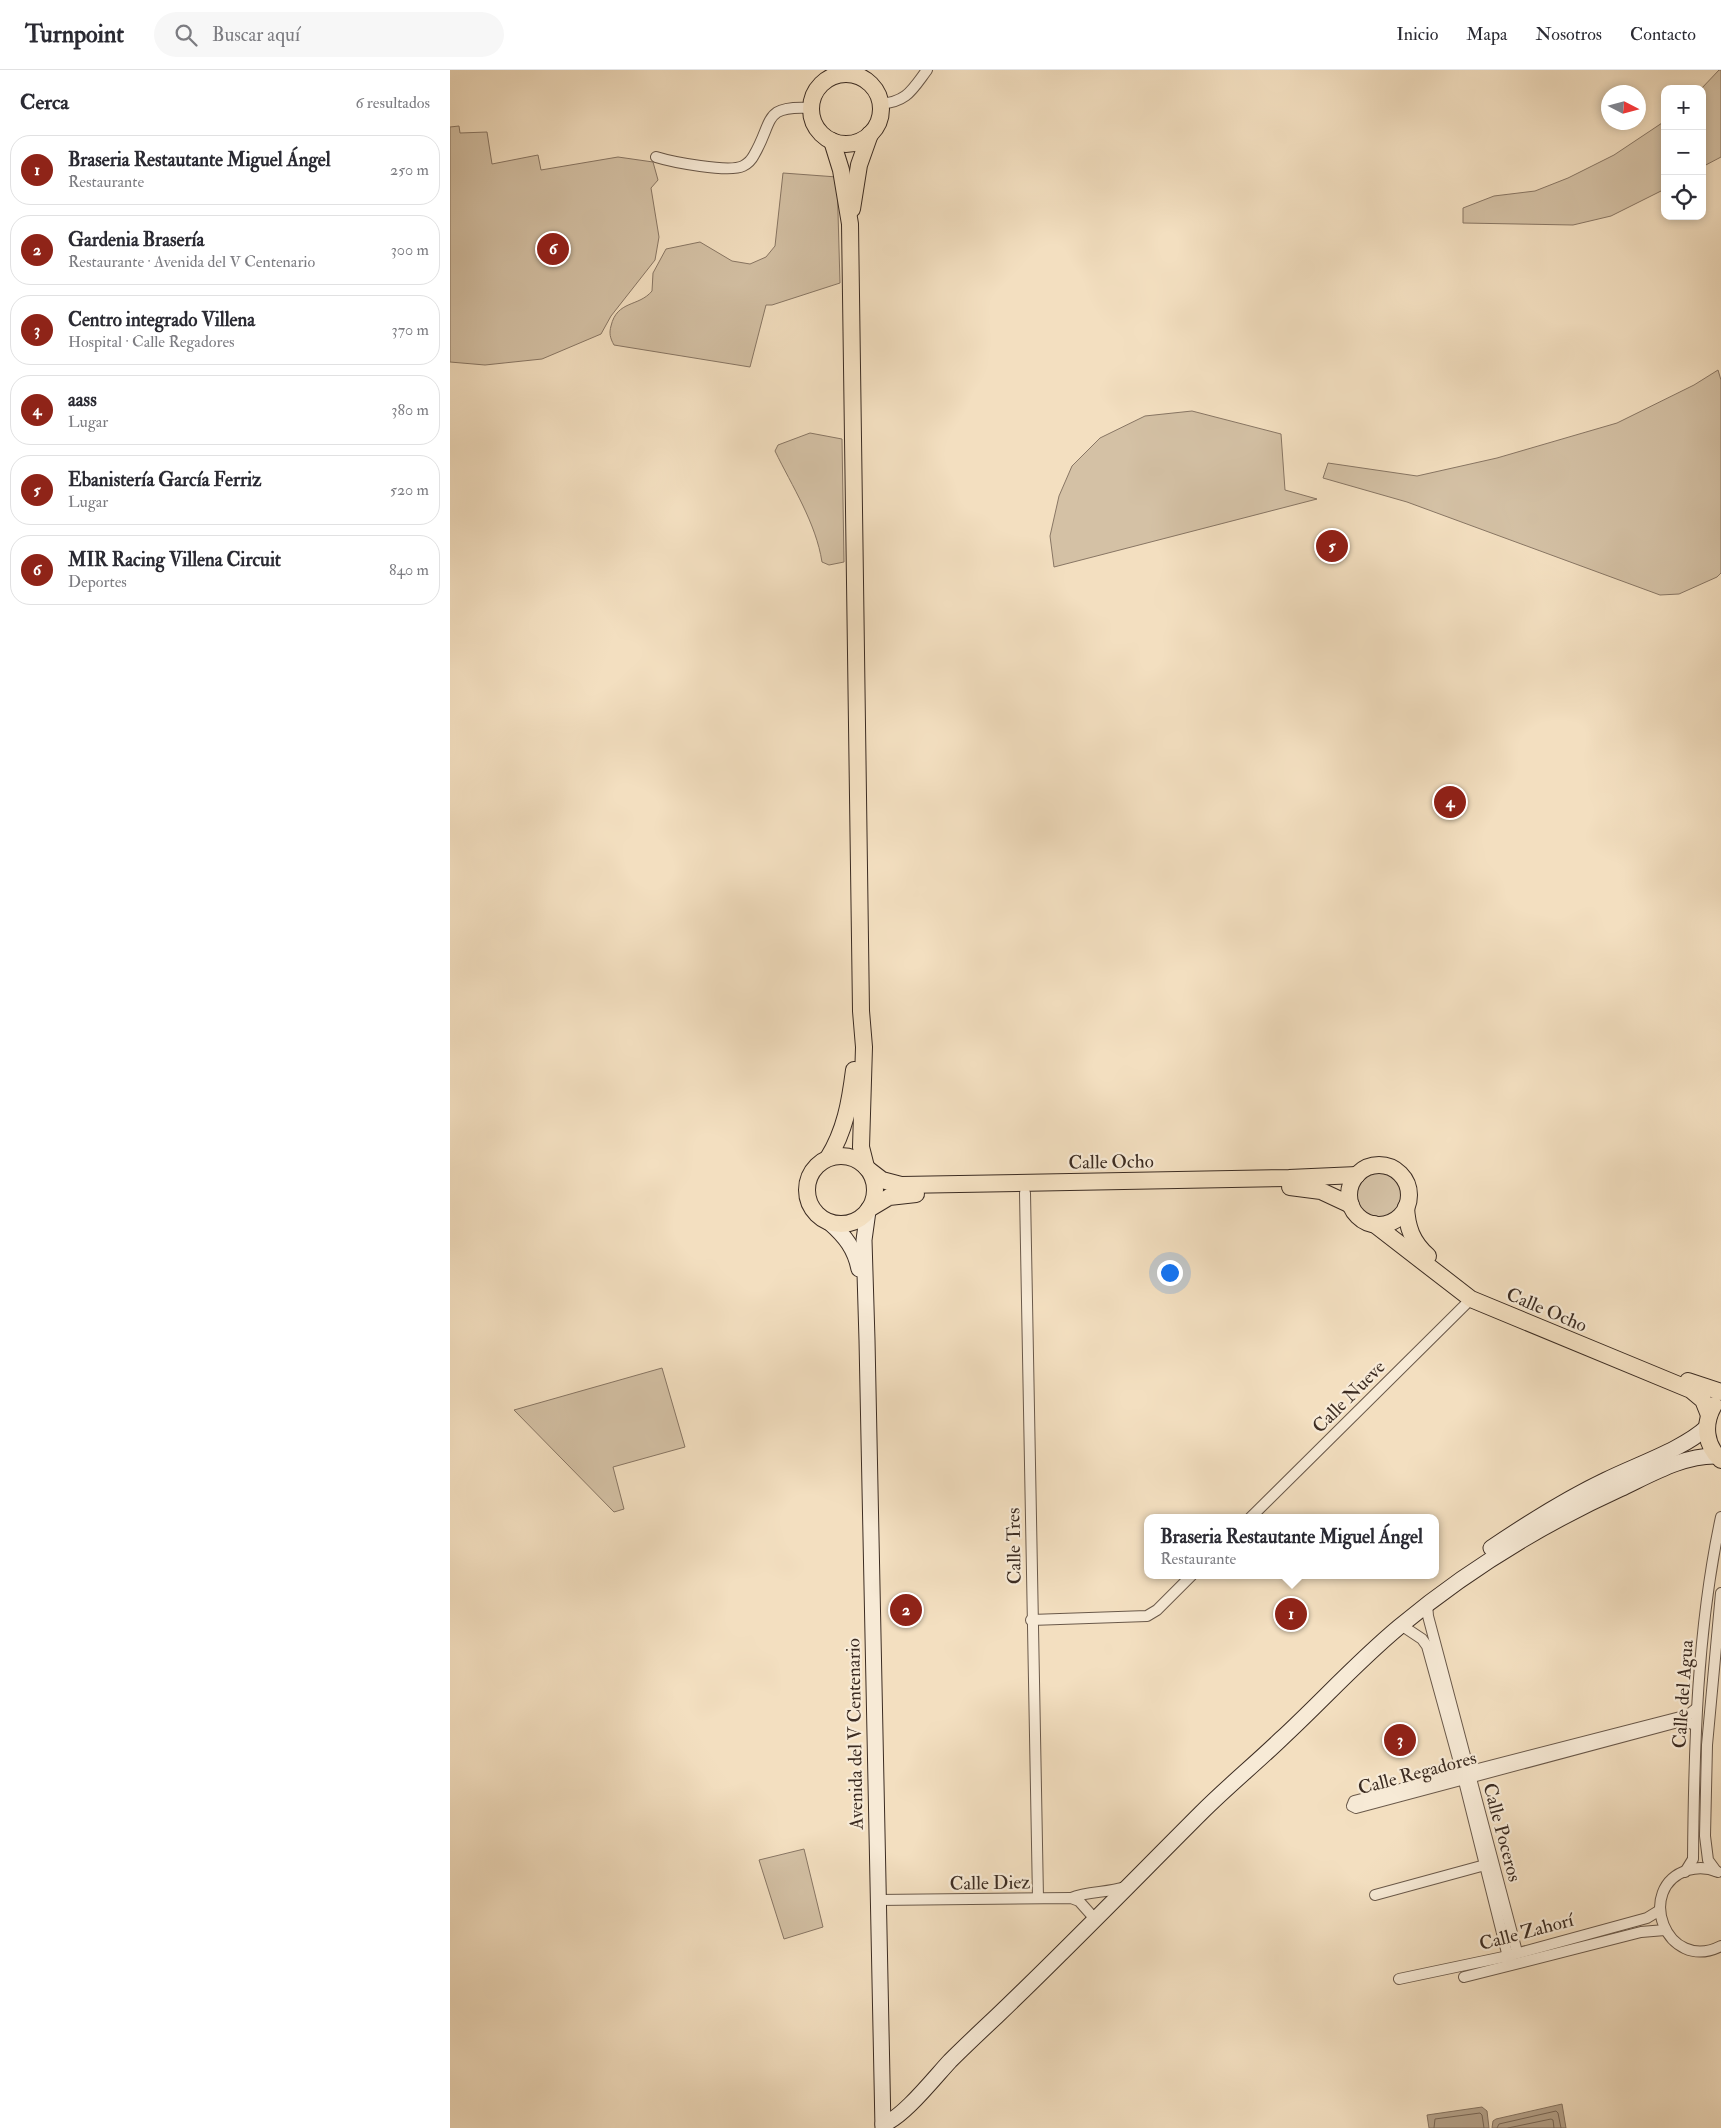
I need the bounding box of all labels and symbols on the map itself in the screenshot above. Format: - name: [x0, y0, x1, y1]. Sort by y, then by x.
- north arrow: [1601, 85, 1646, 130]
- pin: 6: [537, 230, 569, 268]
- pin: 5: [1316, 527, 1348, 565]
- pin: 4: [1434, 783, 1466, 821]
- street label: Calle Ocho: [1068, 1149, 1154, 1175]
- your location: [1157, 1260, 1183, 1286]
- street label: Calle Ocho: [1503, 1282, 1591, 1338]
- street label: Calle Nueve: [1307, 1355, 1390, 1438]
- street label: Calle Tres: [1001, 1507, 1027, 1585]
- pin: 2: [890, 1591, 922, 1629]
- pin: 1: [1275, 1595, 1307, 1633]
- street label: Avenida del V Centenario: [841, 1638, 869, 1831]
- street label: Calle del Agua: [1667, 1639, 1699, 1749]
- pin: 3: [1384, 1721, 1416, 1759]
- street label: Calle Regadores: [1355, 1746, 1479, 1800]
- street label: Calle Poceros: [1477, 1780, 1527, 1884]
- street label: Calle Diez: [949, 1870, 1031, 1896]
- street label: Calle Zahorí: [1477, 1907, 1578, 1956]

